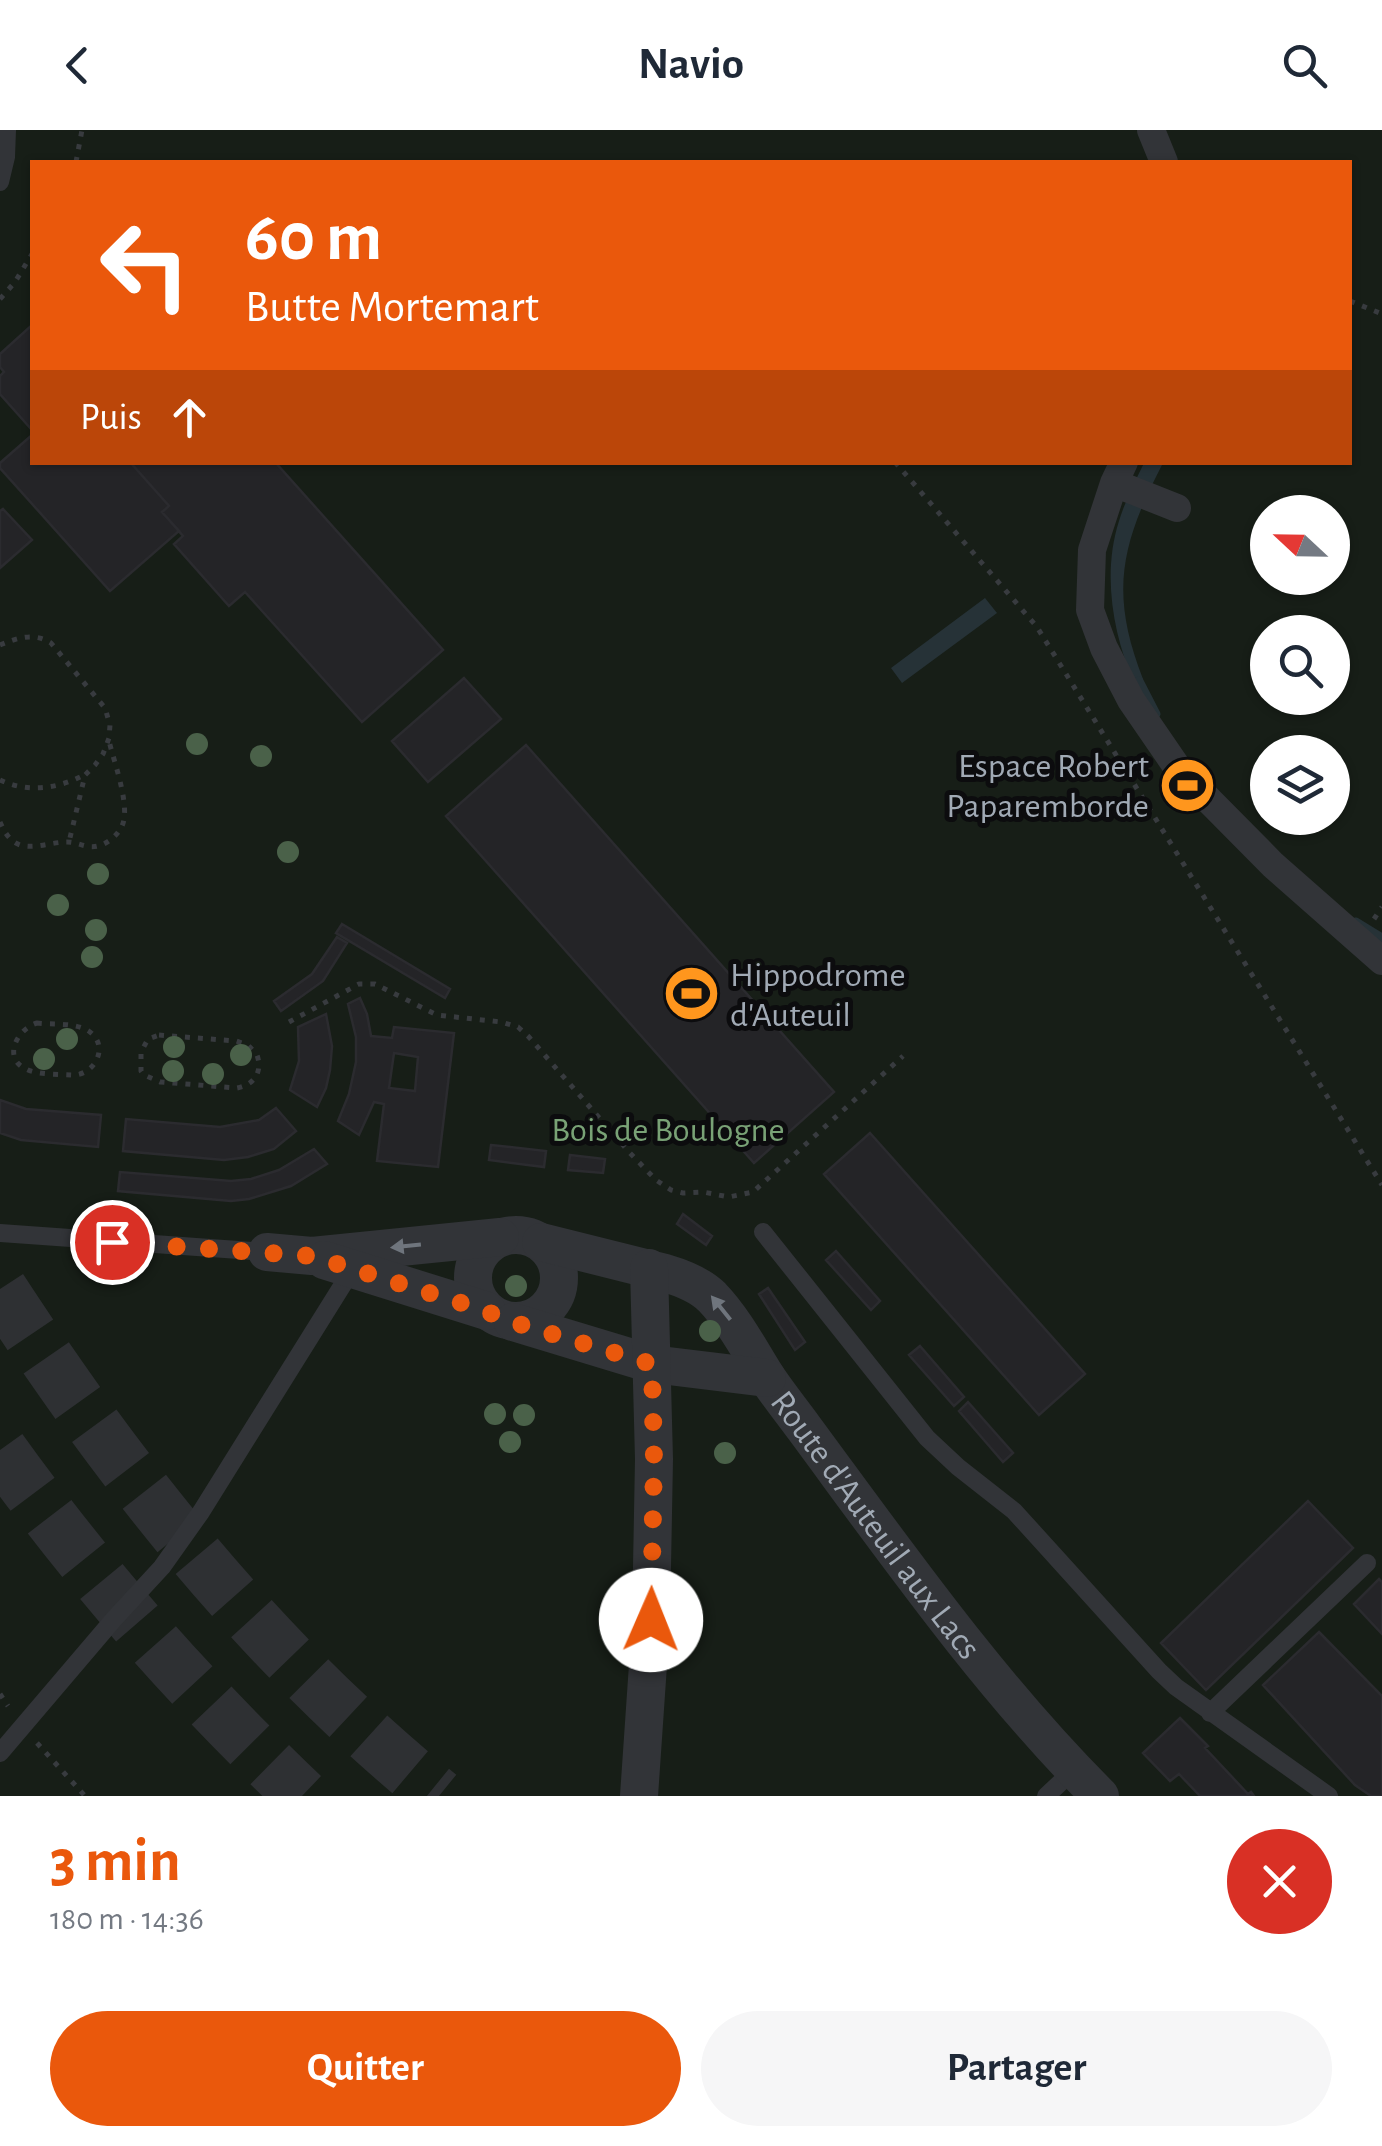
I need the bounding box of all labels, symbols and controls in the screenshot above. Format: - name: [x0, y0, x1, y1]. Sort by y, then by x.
- icon: back: [50, 38, 105, 93]
- icon: search: [1277, 38, 1332, 93]
- text: Navio: [638, 42, 744, 87]
- icon: left: [80, 200, 210, 330]
- text: 60 m: [245, 203, 382, 273]
- text: Butte Mortemart: [245, 285, 539, 330]
- icon: ahead: [162, 390, 217, 445]
- text: Puis: [80, 399, 142, 437]
- north arrow: [1250, 495, 1350, 595]
- map controls: [1250, 495, 1350, 835]
- button: search: [1250, 615, 1350, 715]
- button: layers: [1250, 735, 1350, 835]
- place label: Espace Robert Paparemborde: [946, 749, 1149, 824]
- sports icon: Espace Robert Paparemborde: [1158, 755, 1218, 815]
- place label: Hippodrome d'Auteuil: [730, 958, 906, 1033]
- sports icon: Hippodrome d'Auteuil: [661, 964, 721, 1024]
- park label: Bois de Boulogne: [551, 1113, 785, 1148]
- pin: [70, 1200, 155, 1285]
- icon: arrive: [85, 1215, 140, 1270]
- one-way arrow: [390, 1239, 422, 1255]
- one-way arrow: [711, 1296, 732, 1321]
- street label: Route d'Auteuil aux Lacs: [764, 1385, 987, 1666]
- position arrow: [599, 1568, 703, 1672]
- button: close: [1227, 1829, 1332, 1934]
- text: 3 min: [50, 1832, 181, 1892]
- text: 180 m · 14:36: [50, 1903, 204, 1935]
- button: Quitter: [50, 2011, 681, 2126]
- button: Partager: [701, 2011, 1332, 2126]

